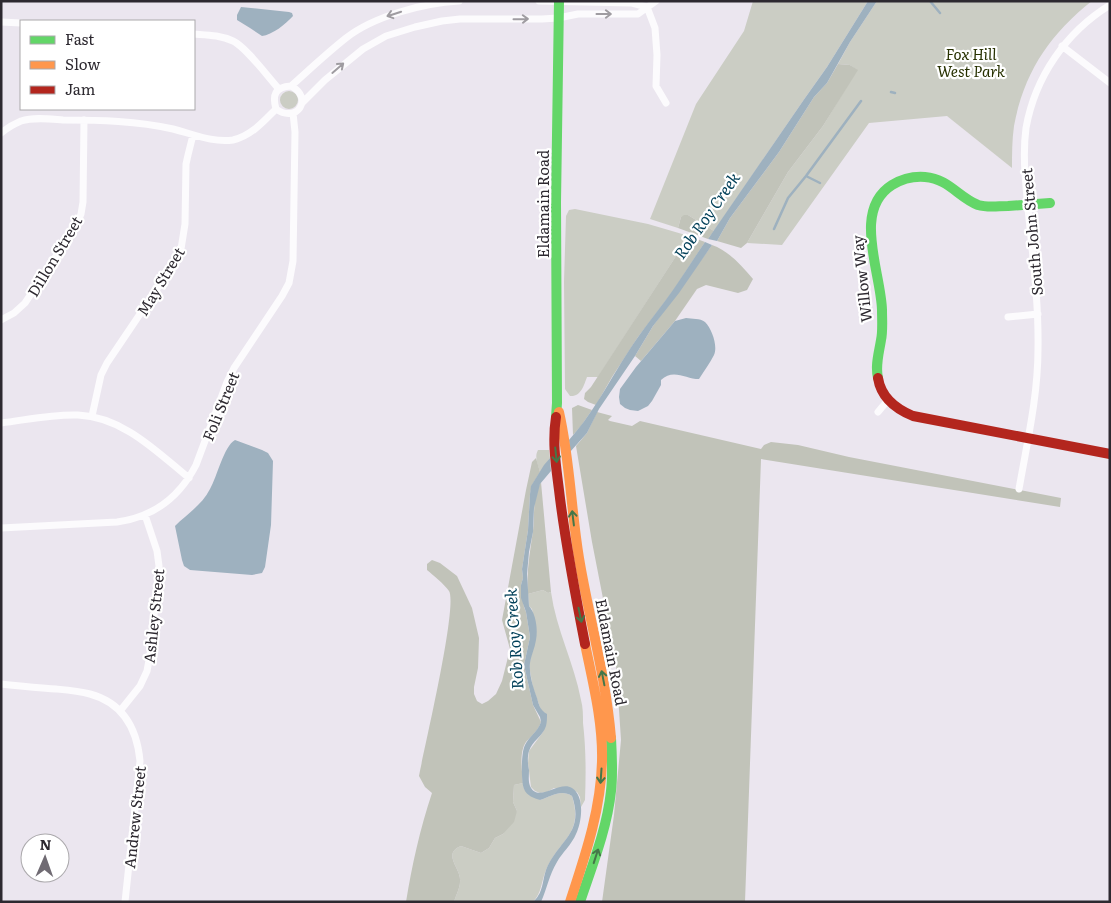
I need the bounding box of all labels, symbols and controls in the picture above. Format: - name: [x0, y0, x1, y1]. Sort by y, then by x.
- one-way arrow: [596, 9, 612, 19]
- one-way arrow: [386, 10, 402, 20]
- one-way arrow: [512, 14, 529, 24]
- legend: [20, 20, 195, 110]
- text: Fast: [65, 27, 94, 50]
- park label: Fox Hill West Park: [937, 42, 1006, 82]
- text: Slow: [65, 52, 100, 75]
- one-way arrow: [332, 63, 345, 74]
- text: Jam: [65, 77, 96, 100]
- street label: Eldamain Road: [531, 150, 554, 258]
- water label: Rob Roy Creek: [667, 166, 745, 263]
- street label: South John Street: [1014, 167, 1048, 297]
- street label: Dillon Street: [21, 211, 87, 301]
- street label: Willow Way: [845, 234, 877, 324]
- street label: May Street: [130, 242, 190, 320]
- street label: Foli Street: [196, 368, 244, 444]
- one-way arrow: [551, 446, 561, 462]
- one-way arrow: [568, 511, 578, 527]
- street label: Ashley Street: [137, 568, 169, 664]
- water label: Rob Roy Creek: [497, 587, 529, 690]
- street label: Eldamain Road: [590, 597, 634, 707]
- one-way arrow: [575, 607, 585, 623]
- one-way arrow: [597, 671, 607, 687]
- street label: Andrew Street: [117, 765, 151, 869]
- one-way arrow: [597, 768, 606, 784]
- north arrow: [20, 833, 70, 883]
- text: N: [39, 834, 52, 854]
- one-way arrow: [592, 848, 601, 864]

